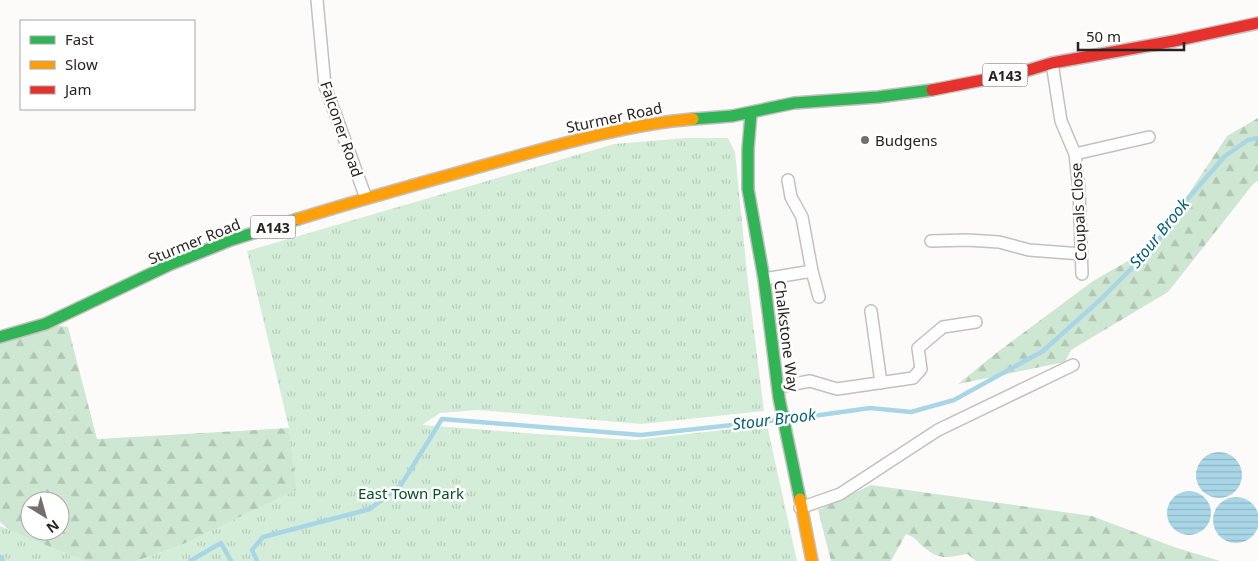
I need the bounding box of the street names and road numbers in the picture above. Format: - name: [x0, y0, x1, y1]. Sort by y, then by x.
- road number: A143: [982, 64, 1028, 86]
- street label: Falconer Road: [316, 78, 368, 180]
- street label: Sturmer Road: [564, 97, 664, 137]
- street label: Coupals Close: [1065, 162, 1091, 262]
- street label: Sturmer Road: [145, 213, 243, 269]
- road number: A143: [250, 216, 296, 238]
- street label: Chalkstone Way: [770, 279, 804, 393]

